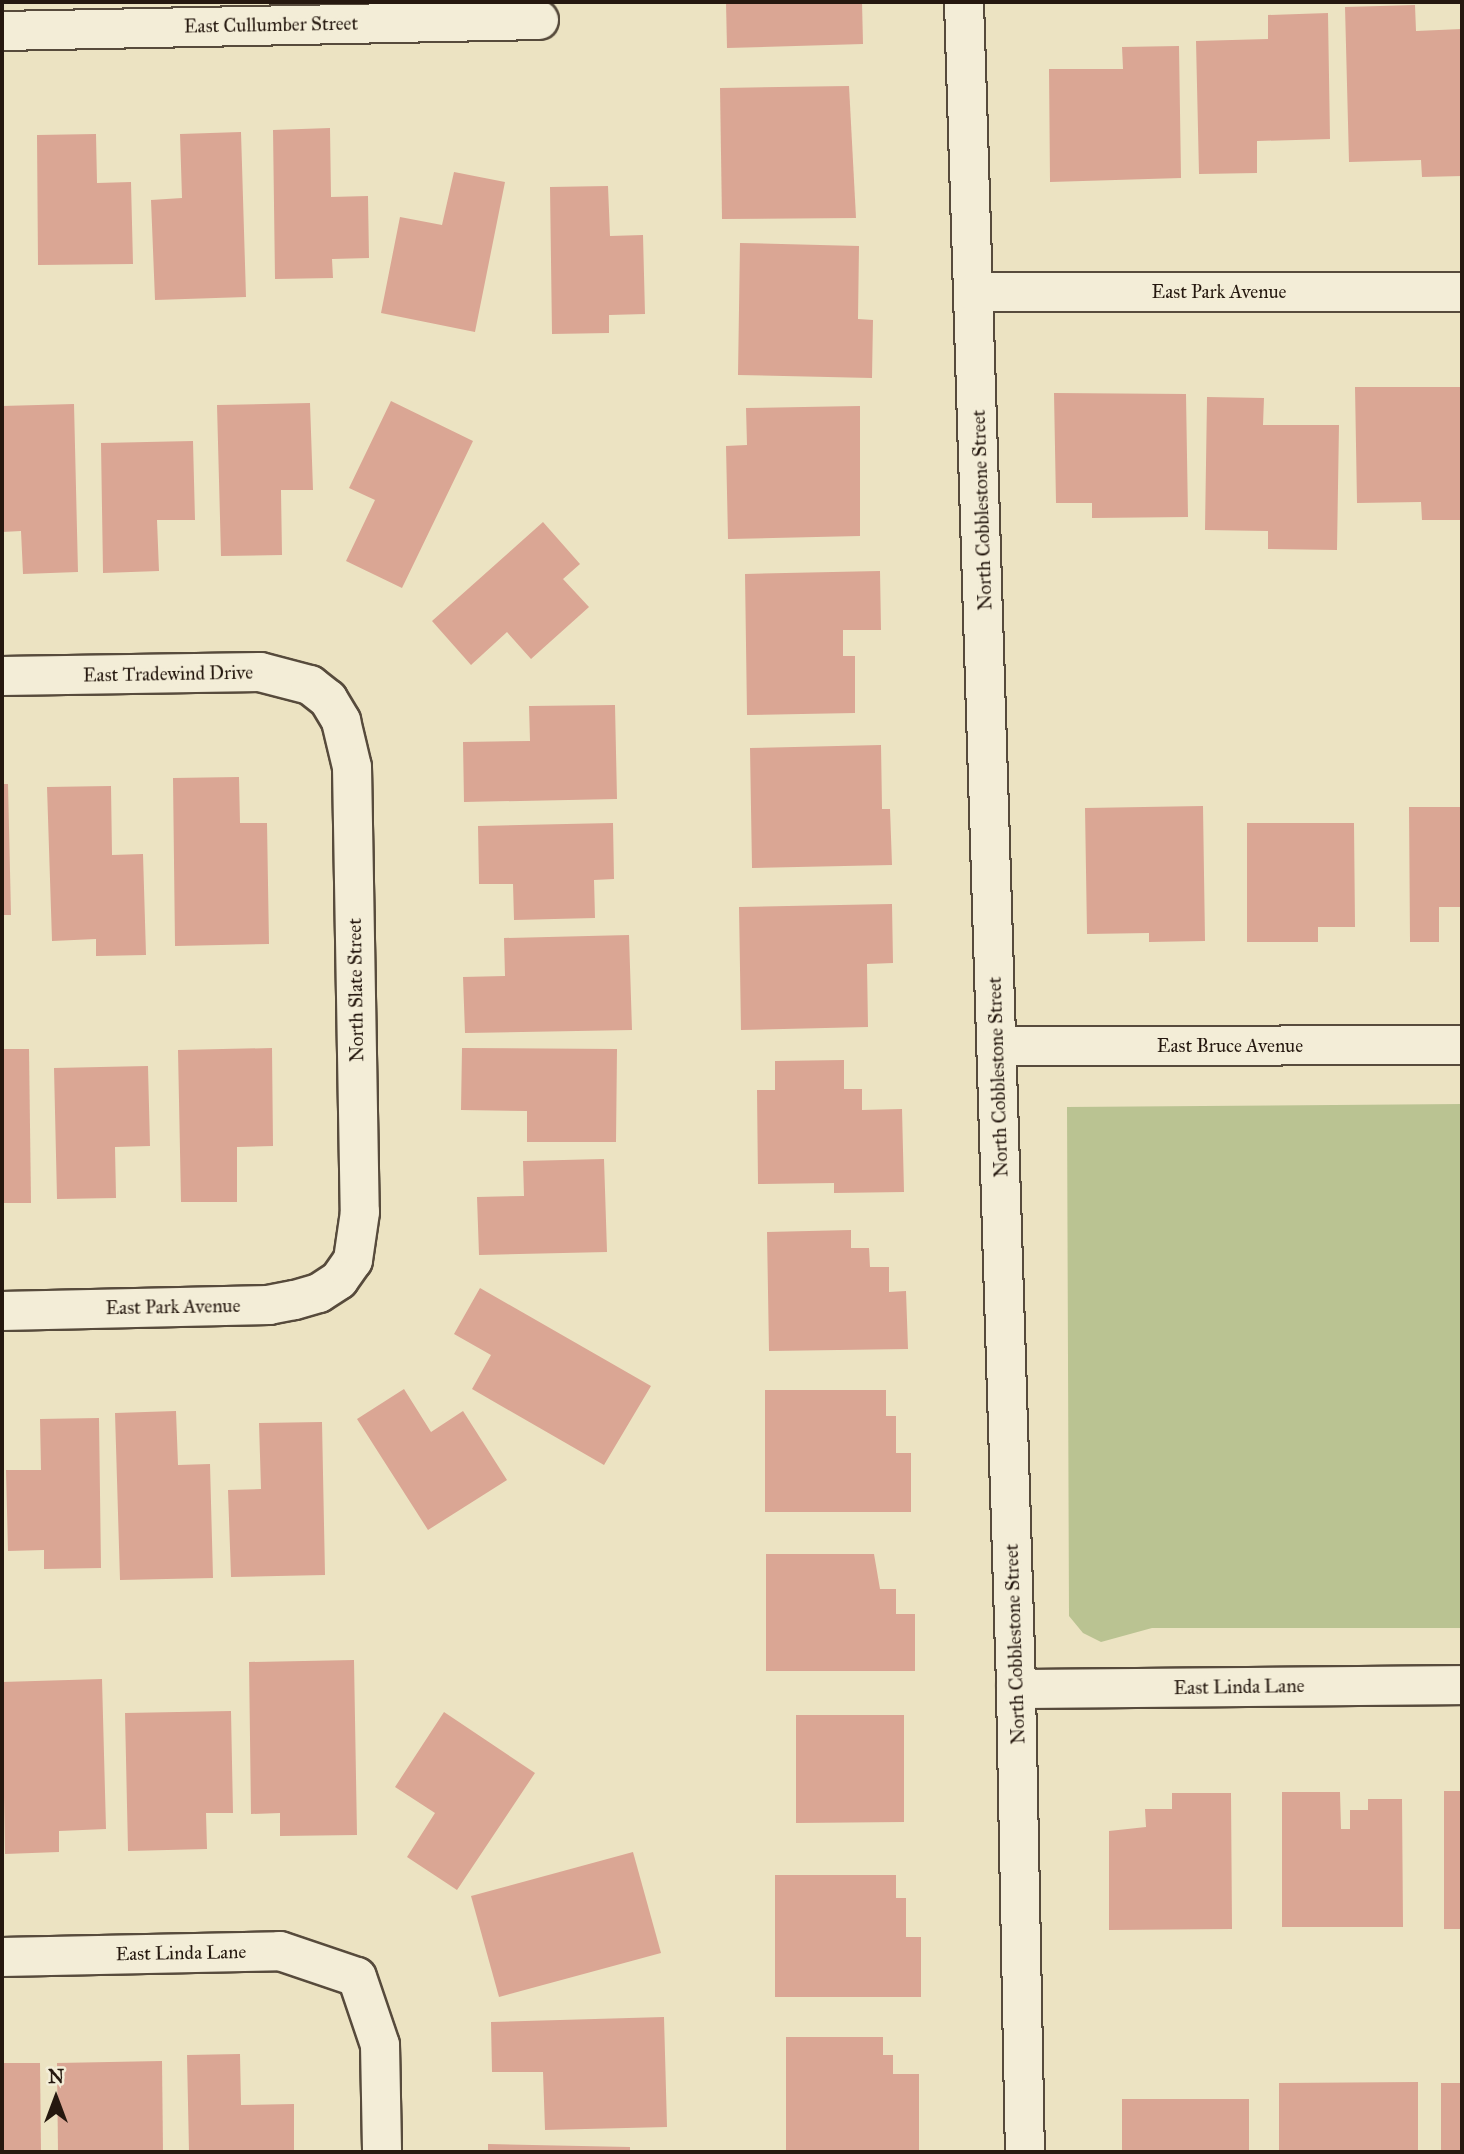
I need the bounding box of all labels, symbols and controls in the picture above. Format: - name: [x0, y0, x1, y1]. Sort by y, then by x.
- street label: East Cullumber Street: [184, 12, 358, 38]
- street label: East Park Avenue: [1152, 281, 1286, 303]
- street label: North Cobblestone Street: [967, 409, 997, 611]
- street label: East Tradewind Drive: [83, 661, 253, 687]
- street label: North Slate Street: [343, 918, 369, 1062]
- street label: North Cobblestone Street: [983, 976, 1013, 1178]
- street label: East Bruce Avenue: [1157, 1035, 1303, 1057]
- street label: East Park Avenue: [105, 1294, 241, 1320]
- street label: North Cobblestone Street: [1000, 1543, 1030, 1745]
- street label: East Linda Lane: [1173, 1674, 1305, 1700]
- street label: East Linda Lane: [115, 1940, 247, 1966]
- north arrow: [21, 2063, 91, 2133]
- text: N: [48, 2065, 64, 2088]

